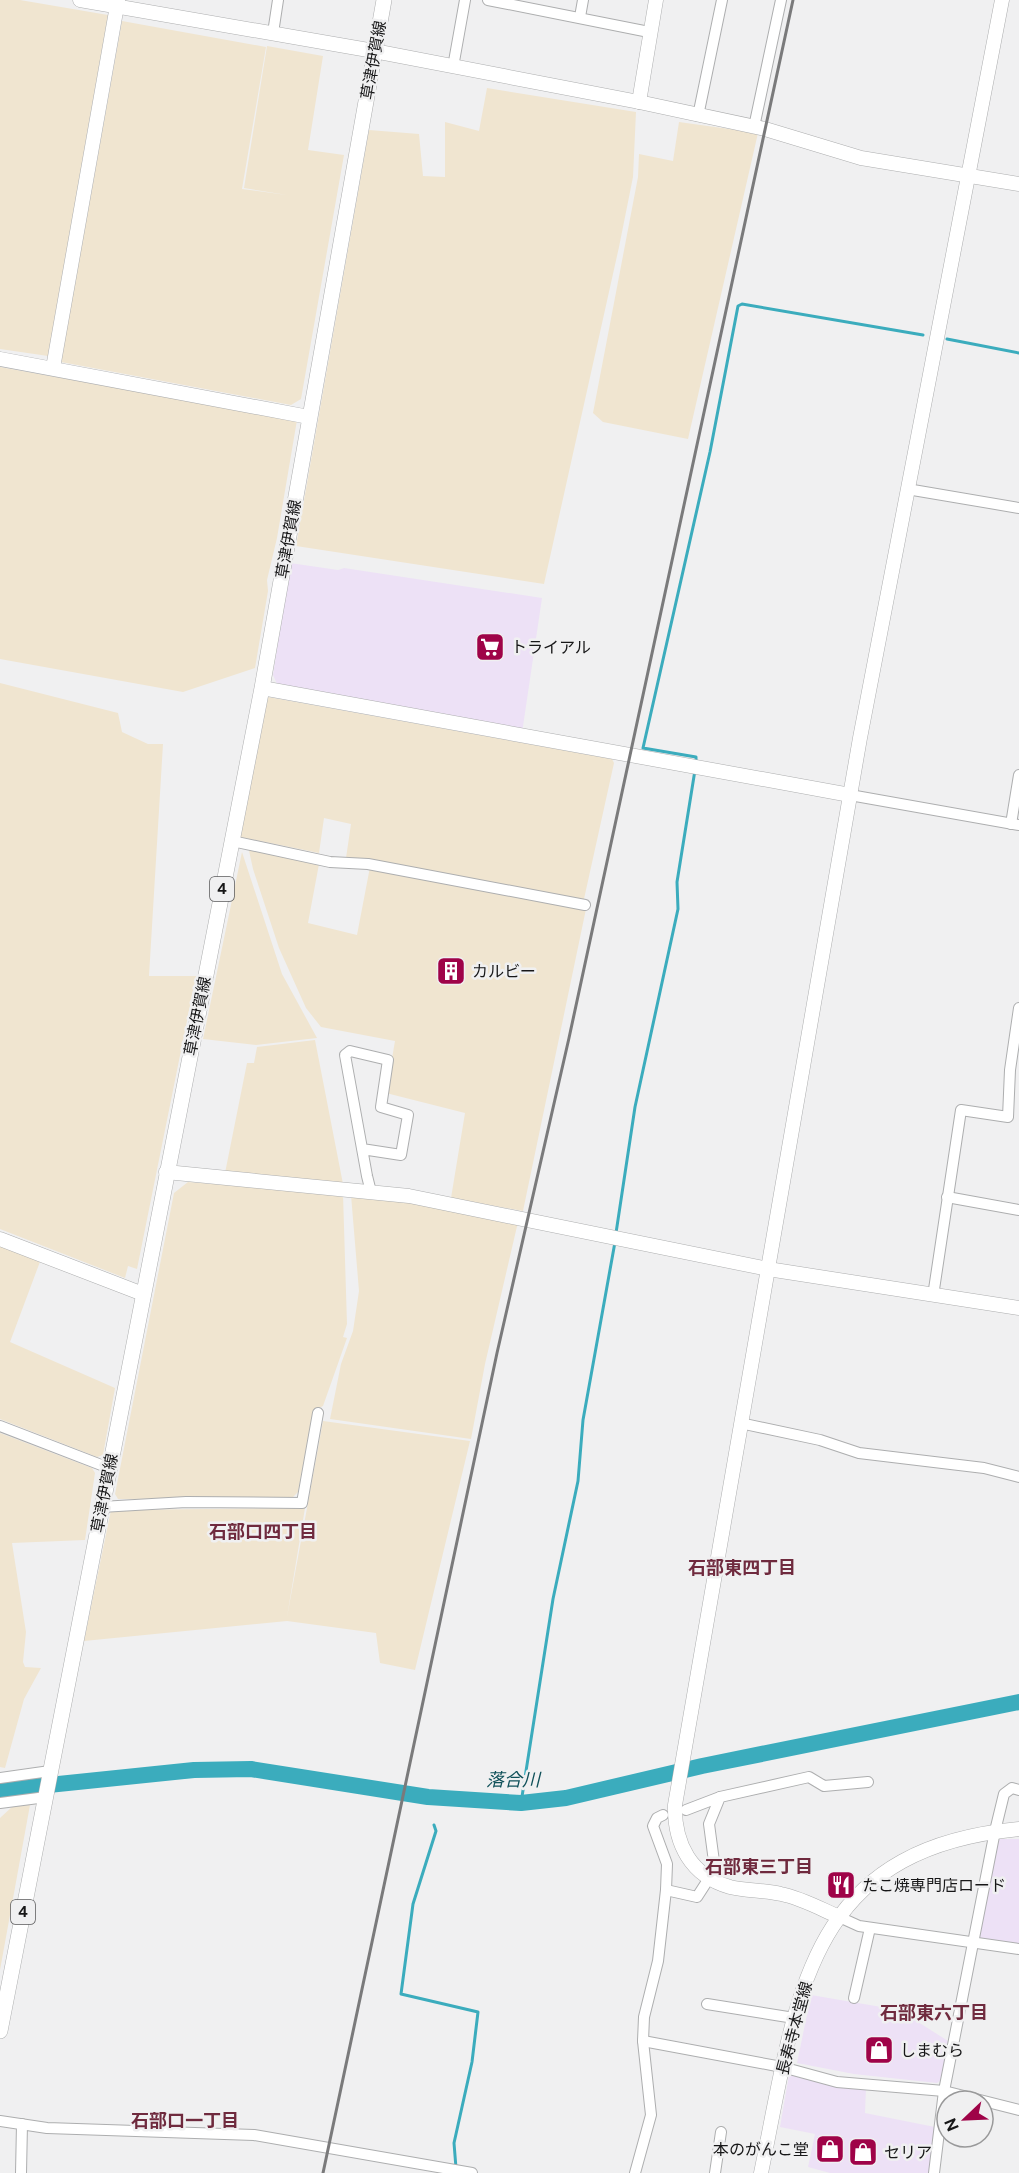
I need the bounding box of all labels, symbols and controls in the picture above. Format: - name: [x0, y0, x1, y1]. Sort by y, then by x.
- street label: 草津伊賀線: [357, 19, 390, 101]
- street label: 草津伊賀線: [272, 498, 305, 580]
- supermarket icon: トライアル: [474, 631, 506, 663]
- place label: トライアル: [511, 638, 591, 657]
- road number: 4: [210, 877, 234, 901]
- building icon: カルビー: [435, 955, 467, 987]
- place label: カルビー: [472, 962, 536, 981]
- street label: 草津伊賀線: [181, 975, 214, 1057]
- street label: 草津伊賀線: [88, 1452, 121, 1534]
- district label: 石部口四丁目: [209, 1521, 317, 1542]
- district label: 石部東四丁目: [688, 1557, 796, 1578]
- water label: 落合川: [486, 1769, 542, 1790]
- district label: 石部東三丁目: [705, 1856, 813, 1877]
- restaurant icon: たこ焼専門店ロード: [825, 1869, 857, 1901]
- place label: たこ焼専門店ロード: [862, 1876, 1006, 1895]
- road number: 4: [11, 1900, 35, 1924]
- street label: 長寿寺本堂線: [773, 1979, 816, 2077]
- district label: 石部東六丁目: [880, 2002, 988, 2023]
- shop icon: しまむら: [863, 2034, 895, 2066]
- place label: しまむら: [900, 2041, 964, 2060]
- north arrow: [935, 2089, 995, 2149]
- district label: 石部口一丁目: [131, 2110, 239, 2131]
- text: N: [940, 2115, 963, 2134]
- shop icon: 本のがんこ堂: [814, 2133, 846, 2165]
- shop icon: セリア: [847, 2136, 879, 2168]
- place label: 本のがんこ堂: [713, 2140, 809, 2159]
- place label: セリア: [884, 2143, 932, 2162]

